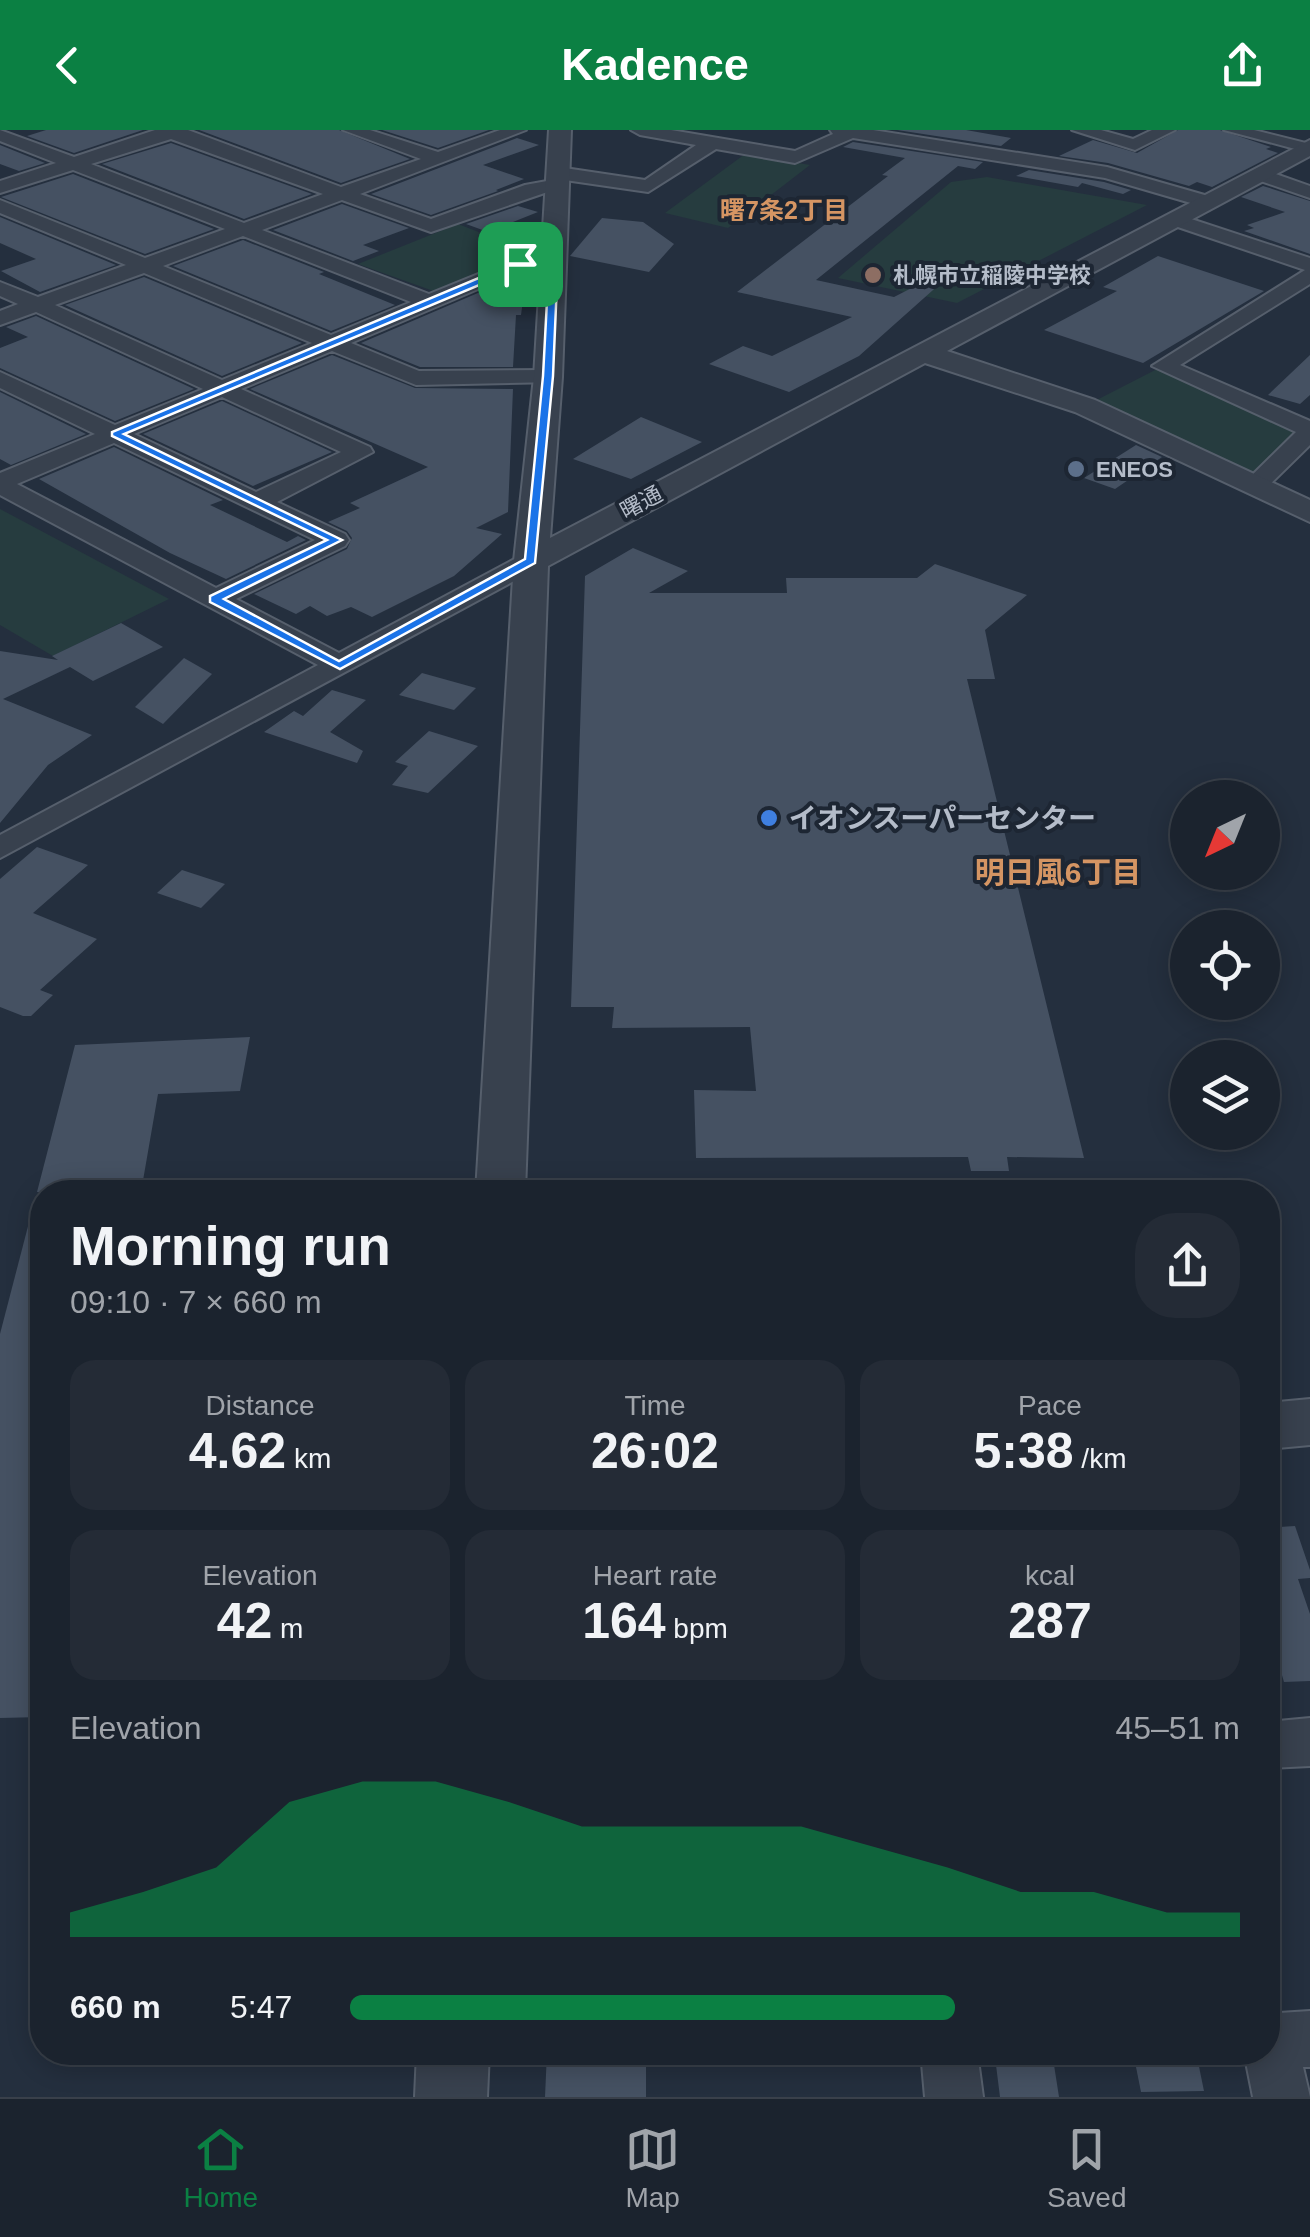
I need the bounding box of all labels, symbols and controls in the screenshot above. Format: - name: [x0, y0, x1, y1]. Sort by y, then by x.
- icon: back: [40, 38, 95, 93]
- icon: share: [1215, 38, 1270, 93]
- text: Kadence: [561, 39, 749, 90]
- district label: 曙7条2丁目: [720, 196, 848, 224]
- pin: [478, 222, 563, 307]
- icon: arrive: [493, 237, 548, 292]
- place label: 札幌市立稲陵中学校: [893, 263, 1091, 288]
- marker: 札幌市立稲陵中学校: [862, 264, 884, 286]
- place label: ENEOS: [1096, 457, 1173, 482]
- marker: ENEOS: [1065, 458, 1087, 480]
- street label: 曙通: [616, 481, 667, 524]
- north arrow: [1170, 780, 1280, 890]
- map controls: [1170, 780, 1280, 1150]
- place label: イオンスーパーセンター: [789, 803, 1096, 834]
- marker: イオンスーパーセンター: [758, 807, 780, 829]
- district label: 明日風6丁目: [975, 856, 1141, 889]
- button: locate: [1170, 910, 1280, 1020]
- button: layers: [1170, 1040, 1280, 1150]
- button: share: [1135, 1213, 1240, 1318]
- text: Morning run: [70, 1215, 391, 1277]
- text: 09:10 · 7 × 660 m: [70, 1284, 322, 1320]
- text: Distance: [206, 1390, 314, 1421]
- text: Time: [624, 1390, 686, 1421]
- text: Pace: [1018, 1390, 1082, 1421]
- text: 4.62: [189, 1423, 286, 1479]
- text: 26:02: [591, 1423, 719, 1479]
- text: 5:38: [974, 1423, 1074, 1479]
- text: km: [286, 1443, 331, 1474]
- text: /km: [1074, 1443, 1126, 1474]
- text: Elevation: [202, 1560, 318, 1591]
- text: Heart rate: [593, 1560, 717, 1591]
- text: kcal: [1025, 1560, 1075, 1591]
- text: 42: [217, 1593, 272, 1649]
- text: 164: [582, 1593, 666, 1649]
- text: 287: [1008, 1593, 1092, 1649]
- text: m: [272, 1613, 303, 1644]
- text: bpm: [666, 1613, 728, 1644]
- text: Elevation: [70, 1710, 202, 1746]
- text: 45–51 m: [1115, 1710, 1240, 1746]
- text: 660 m: [70, 1989, 161, 2025]
- text: 5:47: [230, 1989, 292, 2025]
- tab: Home: [183, 2122, 258, 2214]
- tab: Map: [625, 2122, 680, 2214]
- tab: Saved: [1047, 2122, 1126, 2214]

